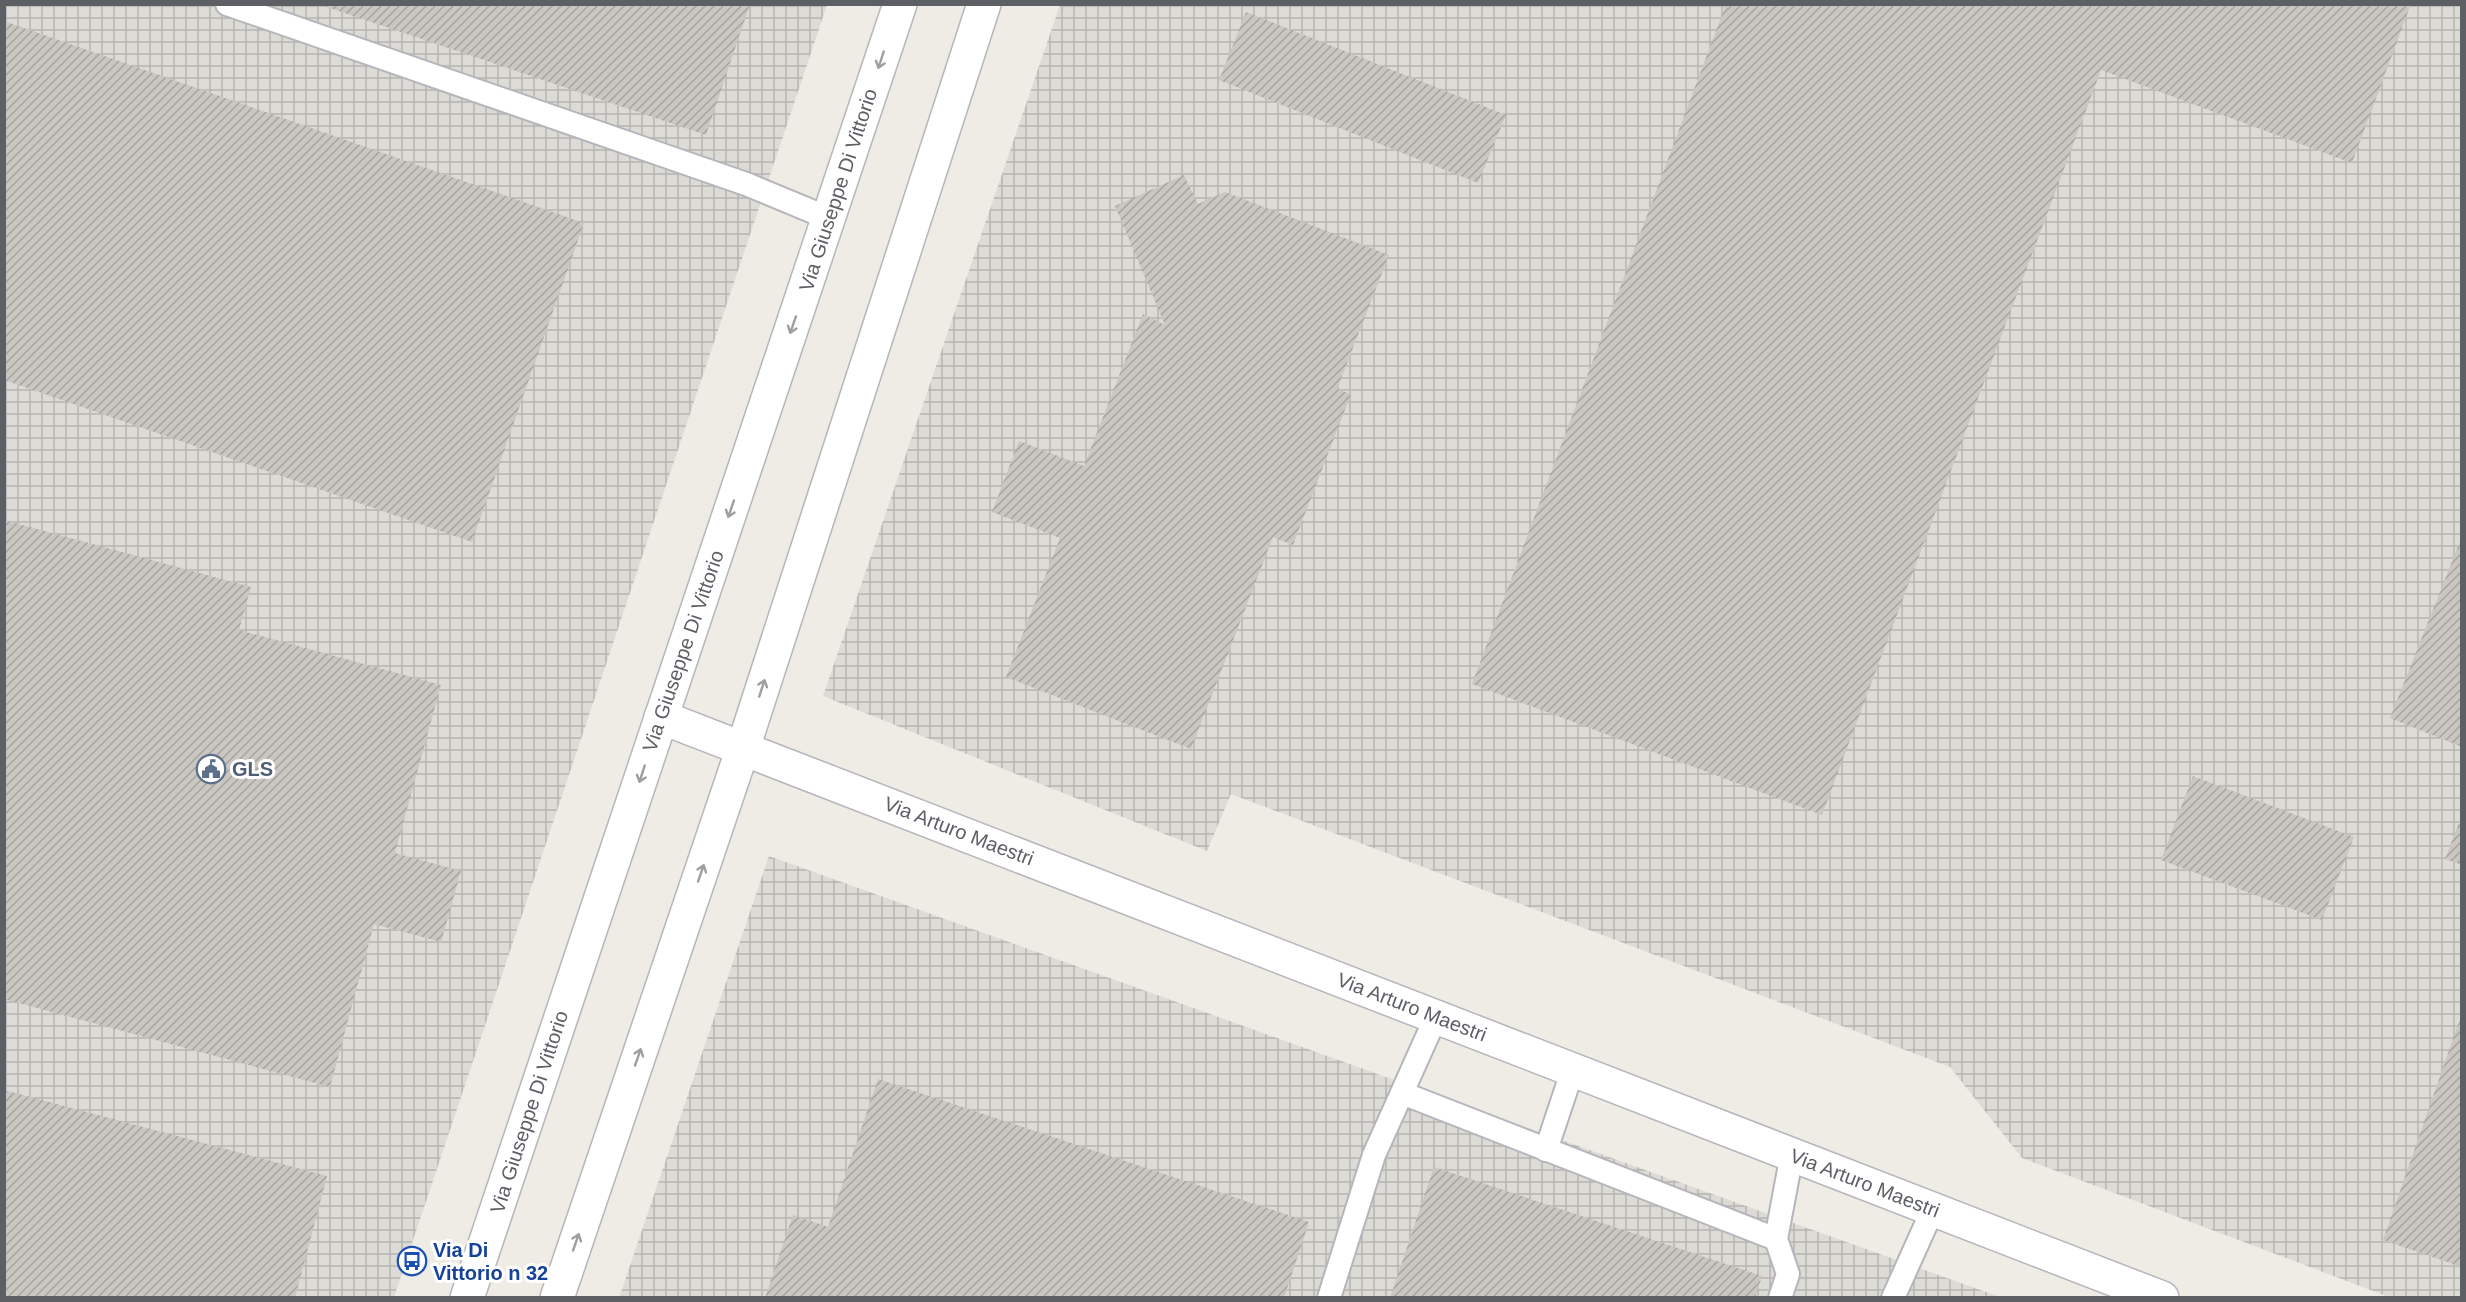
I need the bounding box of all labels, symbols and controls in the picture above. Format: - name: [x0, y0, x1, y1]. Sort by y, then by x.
- one-way arrow: [875, 50, 886, 69]
- street label: Via Giuseppe Di Vittorio: [795, 86, 881, 294]
- one-way arrow: [786, 315, 797, 334]
- one-way arrow: [724, 499, 735, 518]
- street label: Via Giuseppe Di Vittorio: [638, 547, 728, 755]
- one-way arrow: [758, 679, 769, 698]
- public building icon: GLS: [195, 753, 227, 785]
- place label: GLS: [232, 758, 273, 780]
- one-way arrow: [636, 764, 647, 783]
- street label: Via Arturo Maestri: [881, 792, 1037, 870]
- one-way arrow: [696, 864, 707, 883]
- street label: Via Arturo Maestri: [1334, 968, 1490, 1046]
- street label: Via Giuseppe Di Vittorio: [486, 1008, 572, 1216]
- one-way arrow: [634, 1048, 645, 1067]
- street label: Via Arturo Maestri: [1787, 1144, 1943, 1222]
- one-way arrow: [571, 1233, 582, 1252]
- place label: Via Di Vittorio n 32: [433, 1239, 548, 1284]
- bus stop icon: Via Di Vittorio n 32: [396, 1245, 428, 1277]

